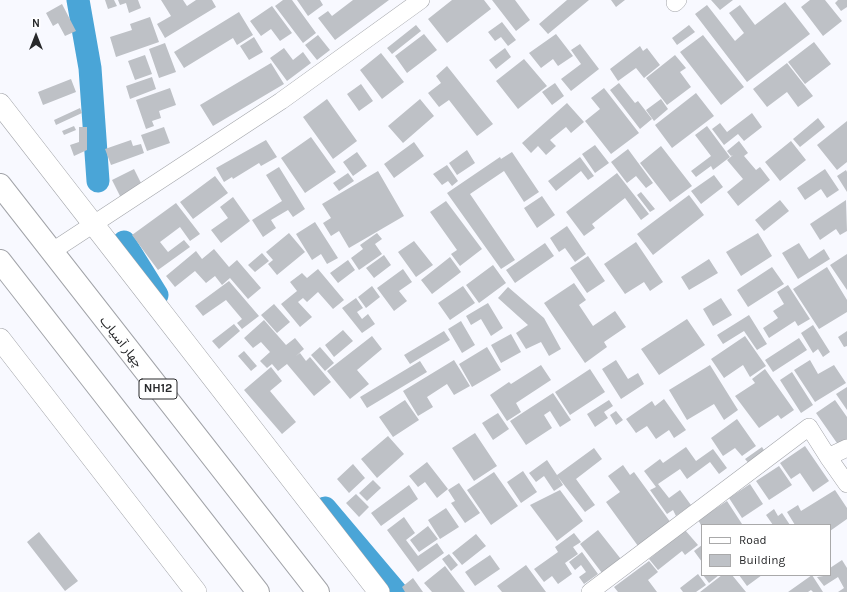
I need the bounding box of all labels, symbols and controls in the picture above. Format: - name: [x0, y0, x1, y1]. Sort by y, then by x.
- north arrow: [16, 16, 56, 56]
- text: N: [32, 17, 40, 30]
- street label: چهار آسیاب: [96, 313, 146, 371]
- road number: NH12: [139, 379, 177, 399]
- legend: [701, 524, 831, 576]
- text: Road: [739, 533, 767, 547]
- text: Building: [739, 553, 785, 567]

